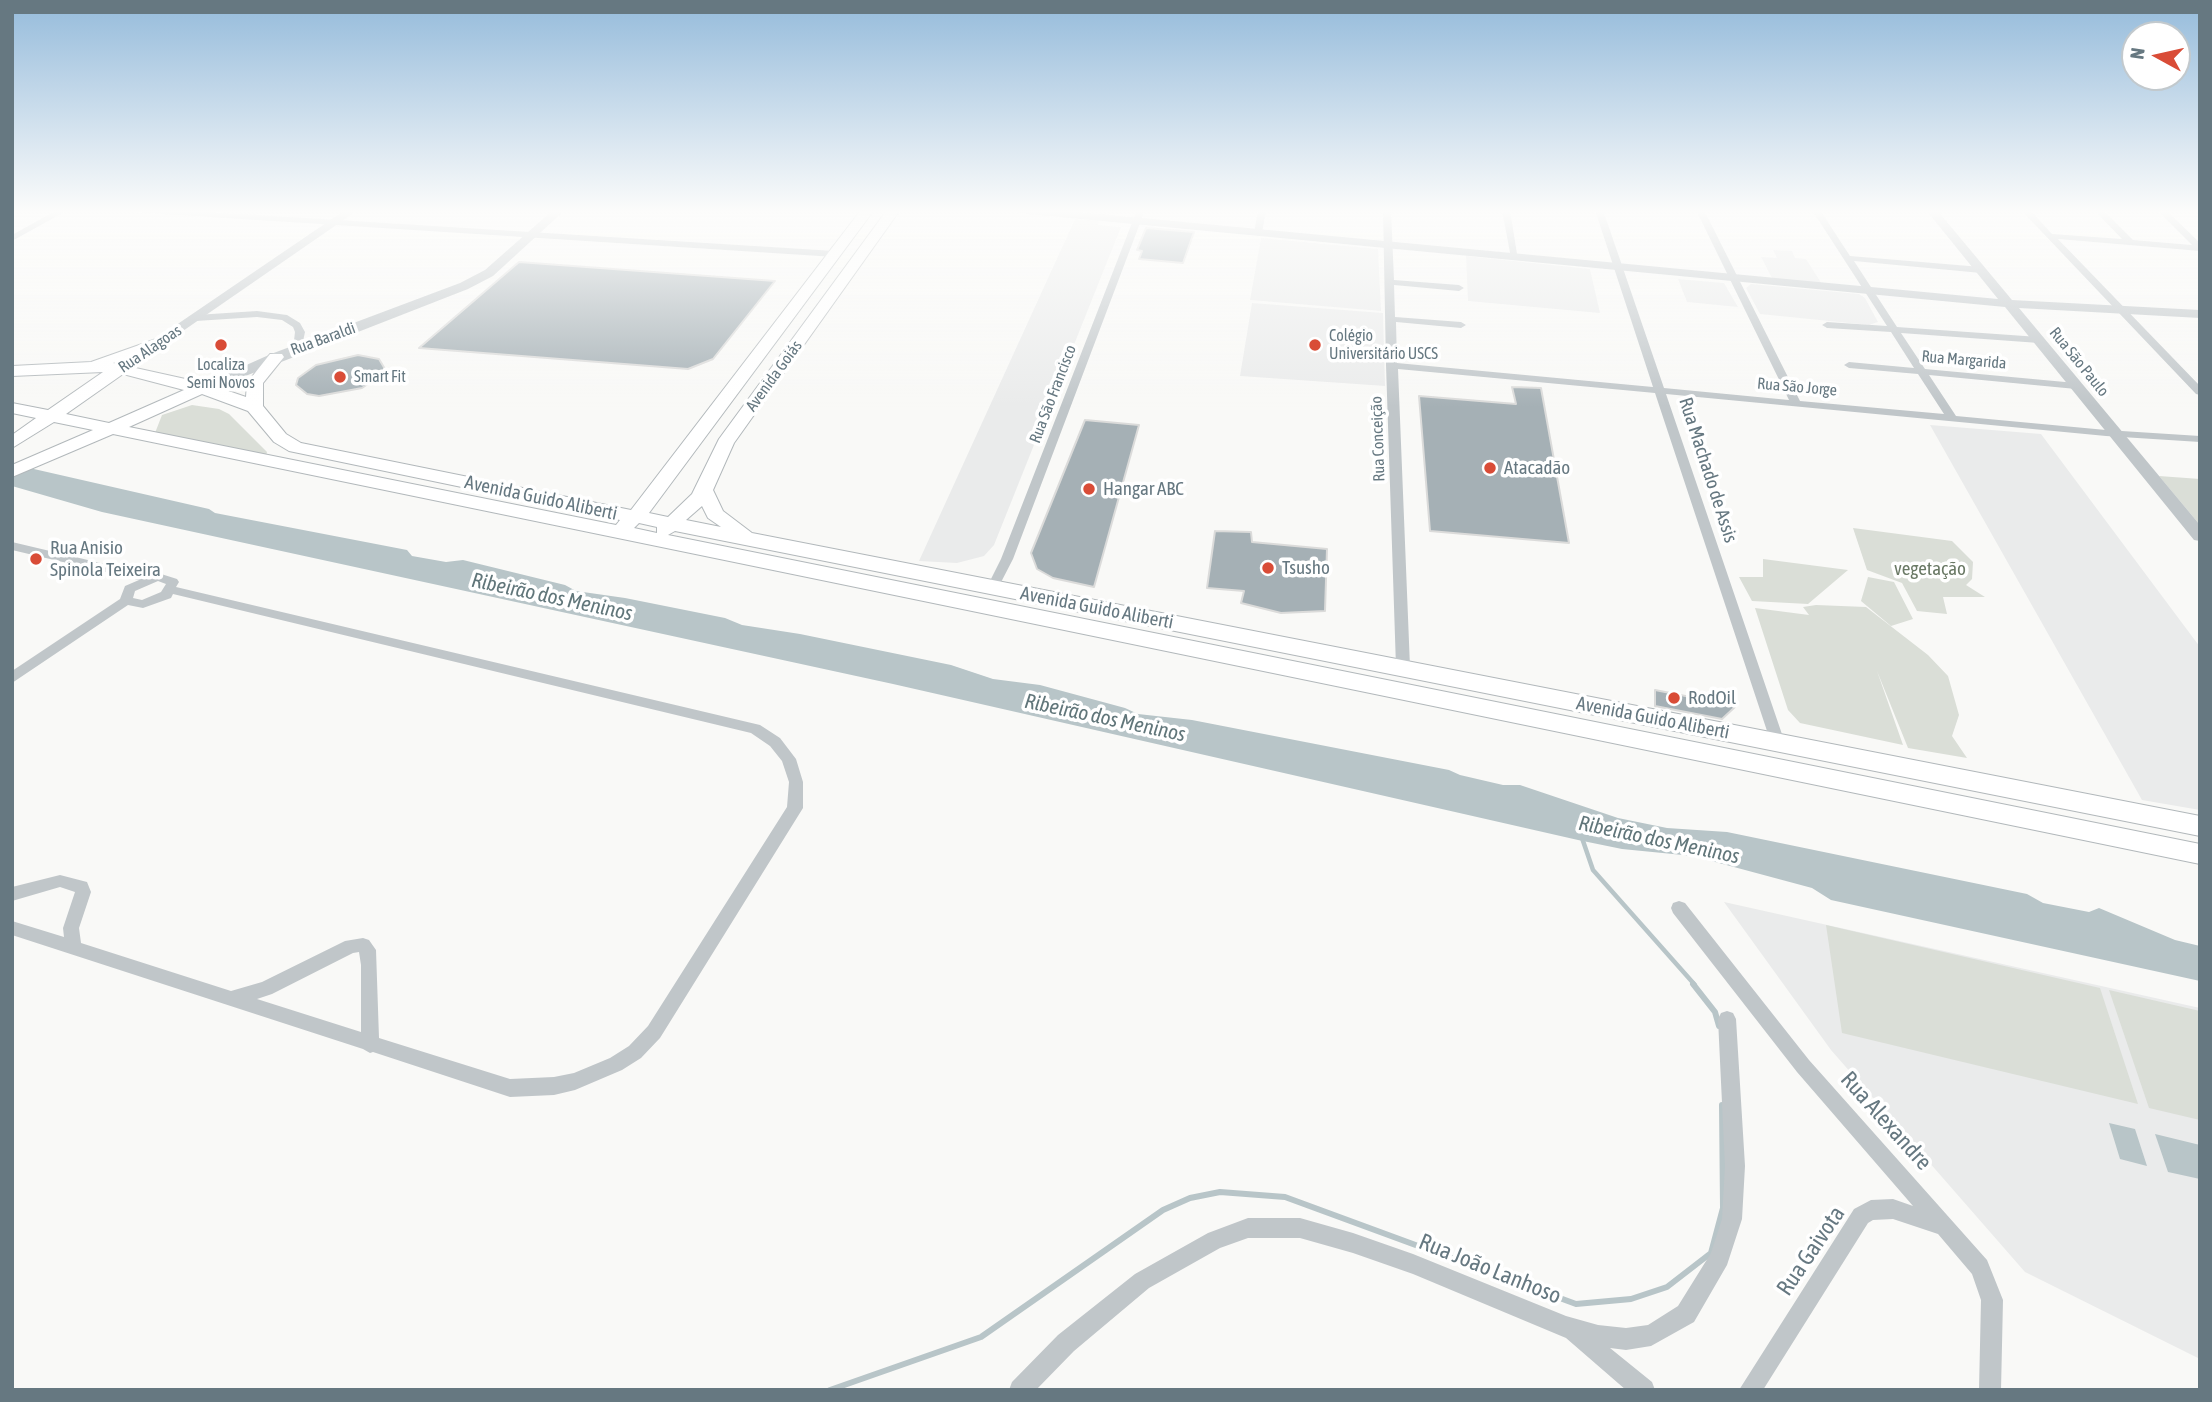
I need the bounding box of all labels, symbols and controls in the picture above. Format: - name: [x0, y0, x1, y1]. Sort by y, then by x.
- north arrow: [2121, 21, 2191, 91]
- text: N: [2126, 46, 2149, 60]
- street label: Rua Baraldi: [288, 318, 358, 360]
- street label: Rua Alagoas: [115, 321, 185, 377]
- street label: Rua São Paulo: [2045, 324, 2113, 400]
- place label: Colégio Universitário USCS: [1329, 326, 1438, 364]
- marker: Localiza Semi Novos: [213, 337, 229, 353]
- street label: Avenida Goiás: [742, 337, 806, 415]
- marker: Colégio Universitário USCS: [1307, 337, 1323, 353]
- street label: Rua São Francisco: [1025, 342, 1081, 446]
- street label: Rua Margarida: [1921, 347, 2007, 373]
- place label: Localiza Semi Novos: [187, 355, 255, 393]
- place label: Smart Fit: [354, 367, 406, 387]
- marker: Smart Fit: [332, 369, 348, 385]
- street label: Rua São Jorge: [1756, 374, 1838, 400]
- street label: Rua Machado de Assis: [1674, 395, 1742, 545]
- street label: Rua Conceição: [1367, 396, 1389, 482]
- place label: Atacadão: [1504, 457, 1570, 479]
- marker: Atacadão: [1482, 460, 1498, 476]
- street label: Avenida Guido Aliberti: [463, 471, 619, 525]
- place label: Hangar ABC: [1103, 478, 1184, 500]
- marker: Hangar ABC: [1081, 481, 1097, 497]
- place label: Rua Anisio Spinola Teixeira: [50, 537, 161, 581]
- marker: Rua Anisio Spinola Teixeira: [28, 551, 44, 567]
- place label: Tsusho: [1282, 557, 1330, 579]
- park label: vegetação: [1894, 558, 1966, 580]
- marker: Tsusho: [1260, 560, 1276, 576]
- water label: Ribeirão dos Meninos: [469, 568, 635, 626]
- street label: Avenida Guido Aliberti: [1019, 582, 1175, 634]
- place label: RodOil: [1688, 687, 1736, 709]
- water label: Ribeirão dos Meninos: [1022, 689, 1188, 747]
- marker: RodOil: [1666, 690, 1682, 706]
- street label: Avenida Guido Aliberti: [1575, 692, 1731, 744]
- water label: Ribeirão dos Meninos: [1576, 811, 1742, 869]
- street label: Rua Alexandre: [1835, 1066, 1937, 1176]
- street label: Rua Gaivota: [1771, 1201, 1851, 1301]
- street label: Rua João Lanhoso: [1415, 1228, 1565, 1310]

